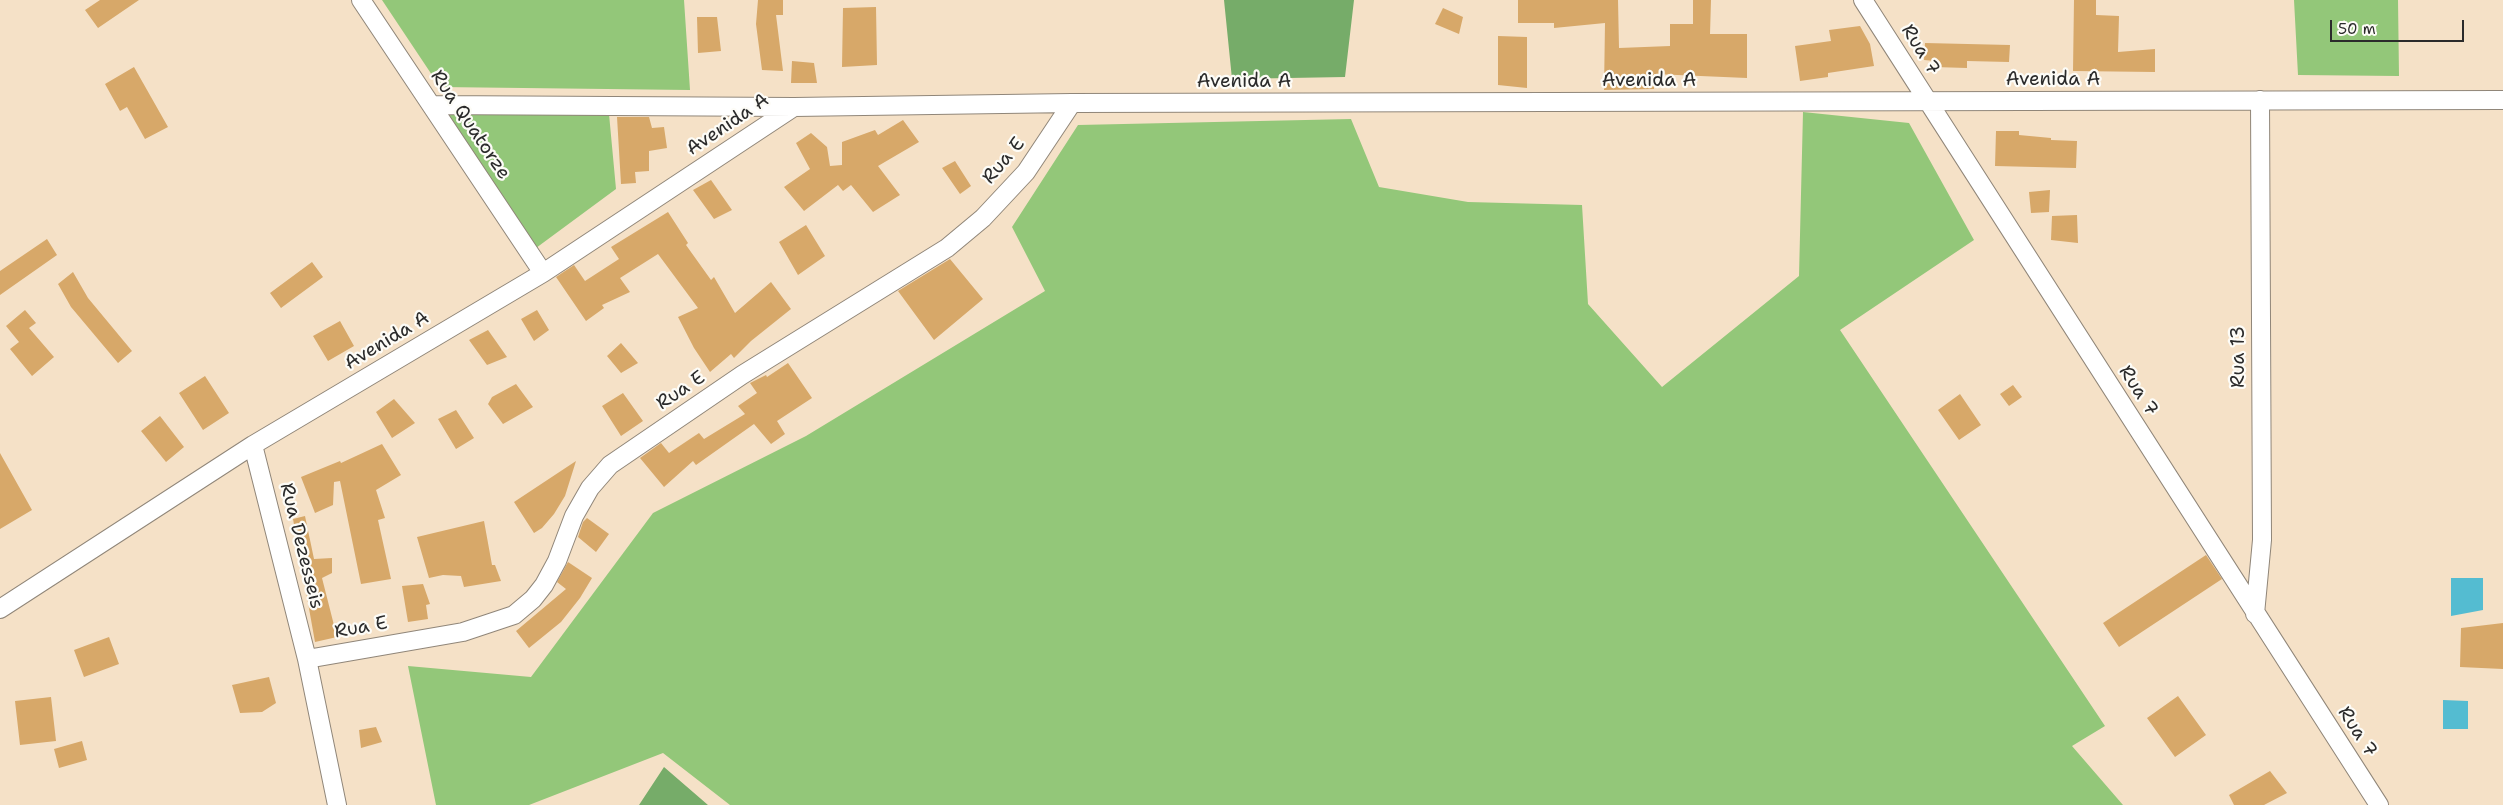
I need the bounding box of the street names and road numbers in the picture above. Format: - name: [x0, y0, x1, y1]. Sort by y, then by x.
- street label: Rua 7: [1896, 21, 1944, 79]
- street label: Rua Quatorze: [425, 66, 515, 184]
- street label: Avenida A: [2006, 69, 2100, 91]
- street label: Avenida A: [1602, 70, 1696, 92]
- street label: Avenida A: [1197, 71, 1291, 93]
- street label: Avenida A: [682, 89, 774, 161]
- street label: Rua E: [978, 133, 1030, 189]
- street label: Avenida A: [341, 307, 433, 375]
- street label: Rua 13: [2228, 326, 2250, 388]
- street label: Rua 7: [2113, 362, 2163, 420]
- street label: Rua E: [652, 367, 710, 415]
- street label: Rua Dezesseis: [274, 481, 328, 611]
- street label: Rua E: [333, 612, 389, 644]
- street label: Rua 7: [2332, 703, 2382, 761]

